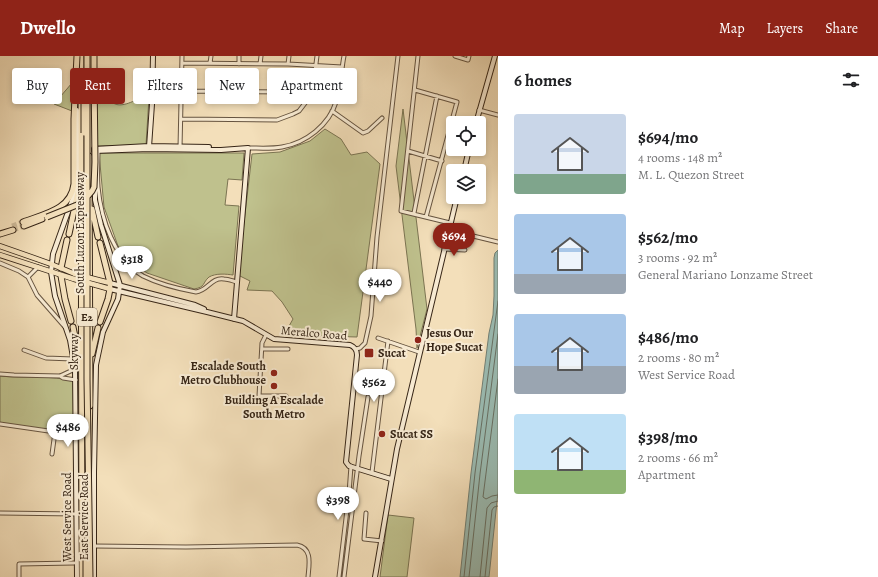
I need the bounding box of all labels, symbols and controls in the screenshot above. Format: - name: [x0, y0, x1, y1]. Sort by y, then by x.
- text: Dwello: [20, 15, 76, 41]
- text: Map: [719, 19, 745, 38]
- text: Layers: [767, 19, 803, 38]
- text: Share: [825, 19, 858, 38]
- chip: Buy: [12, 68, 62, 104]
- chip: Rent: [70, 68, 125, 104]
- chip: Filters: [133, 68, 197, 104]
- chip: New: [205, 68, 259, 104]
- chip: Apartment: [267, 68, 357, 104]
- text: 6 homes: [514, 69, 572, 92]
- icon: filters: [840, 69, 862, 91]
- map controls: [446, 116, 486, 204]
- button: locate: [446, 116, 486, 156]
- text: $694/mo: [638, 126, 698, 149]
- icon: home: [546, 130, 594, 178]
- text: 4 rooms · 148 m²: [638, 149, 722, 166]
- button: layers: [446, 164, 486, 204]
- text: M. L. Quezon Street: [638, 166, 744, 183]
- street label: South Luzon Expressway: [72, 171, 88, 294]
- pin: $694: [430, 223, 478, 257]
- text: $562/mo: [638, 226, 698, 249]
- text: $694: [442, 227, 466, 244]
- icon: home: [546, 230, 594, 278]
- pin: $318: [108, 246, 156, 280]
- text: 3 rooms · 92 m²: [638, 249, 717, 266]
- text: $318: [121, 250, 143, 267]
- text: General Mariano Lonzame Street: [638, 266, 813, 283]
- pin: $440: [356, 269, 404, 303]
- text: $440: [368, 273, 392, 290]
- road number: E2: [77, 308, 97, 326]
- street label: Meralco Road: [280, 322, 348, 344]
- place label: Jesus Our Hope Sucat: [426, 325, 483, 355]
- text: $486/mo: [638, 326, 699, 349]
- icon: home: [546, 330, 594, 378]
- street label: Skyway: [66, 333, 82, 370]
- marker: Jesus Our Hope Sucat: [413, 335, 423, 345]
- place label: Sucat: [378, 345, 406, 361]
- marker: Sucat: [363, 347, 375, 359]
- text: 2 rooms · 80 m²: [638, 349, 719, 366]
- place label: Escalade South Metro Clubhouse: [180, 358, 266, 388]
- text: West Service Road: [638, 366, 735, 383]
- marker: Escalade South Metro Clubhouse: [269, 368, 279, 378]
- pin: $562: [350, 369, 398, 403]
- text: $562: [362, 373, 386, 390]
- marker: Building A Escalade South Metro: [269, 381, 279, 391]
- place label: Building A Escalade South Metro: [224, 392, 324, 422]
- pin: $486: [44, 414, 92, 448]
- text: $486: [56, 418, 80, 435]
- place label: Sucat SS: [390, 426, 433, 442]
- text: $398/mo: [638, 426, 698, 449]
- marker: Sucat SS: [377, 429, 387, 439]
- icon: home: [546, 430, 594, 478]
- text: 2 rooms · 66 m²: [638, 449, 718, 466]
- text: Apartment: [638, 466, 696, 483]
- street label: West Service Road: [59, 472, 75, 563]
- street label: East Service Road: [76, 473, 92, 560]
- pin: $398: [314, 487, 362, 521]
- text: $398: [326, 491, 350, 508]

